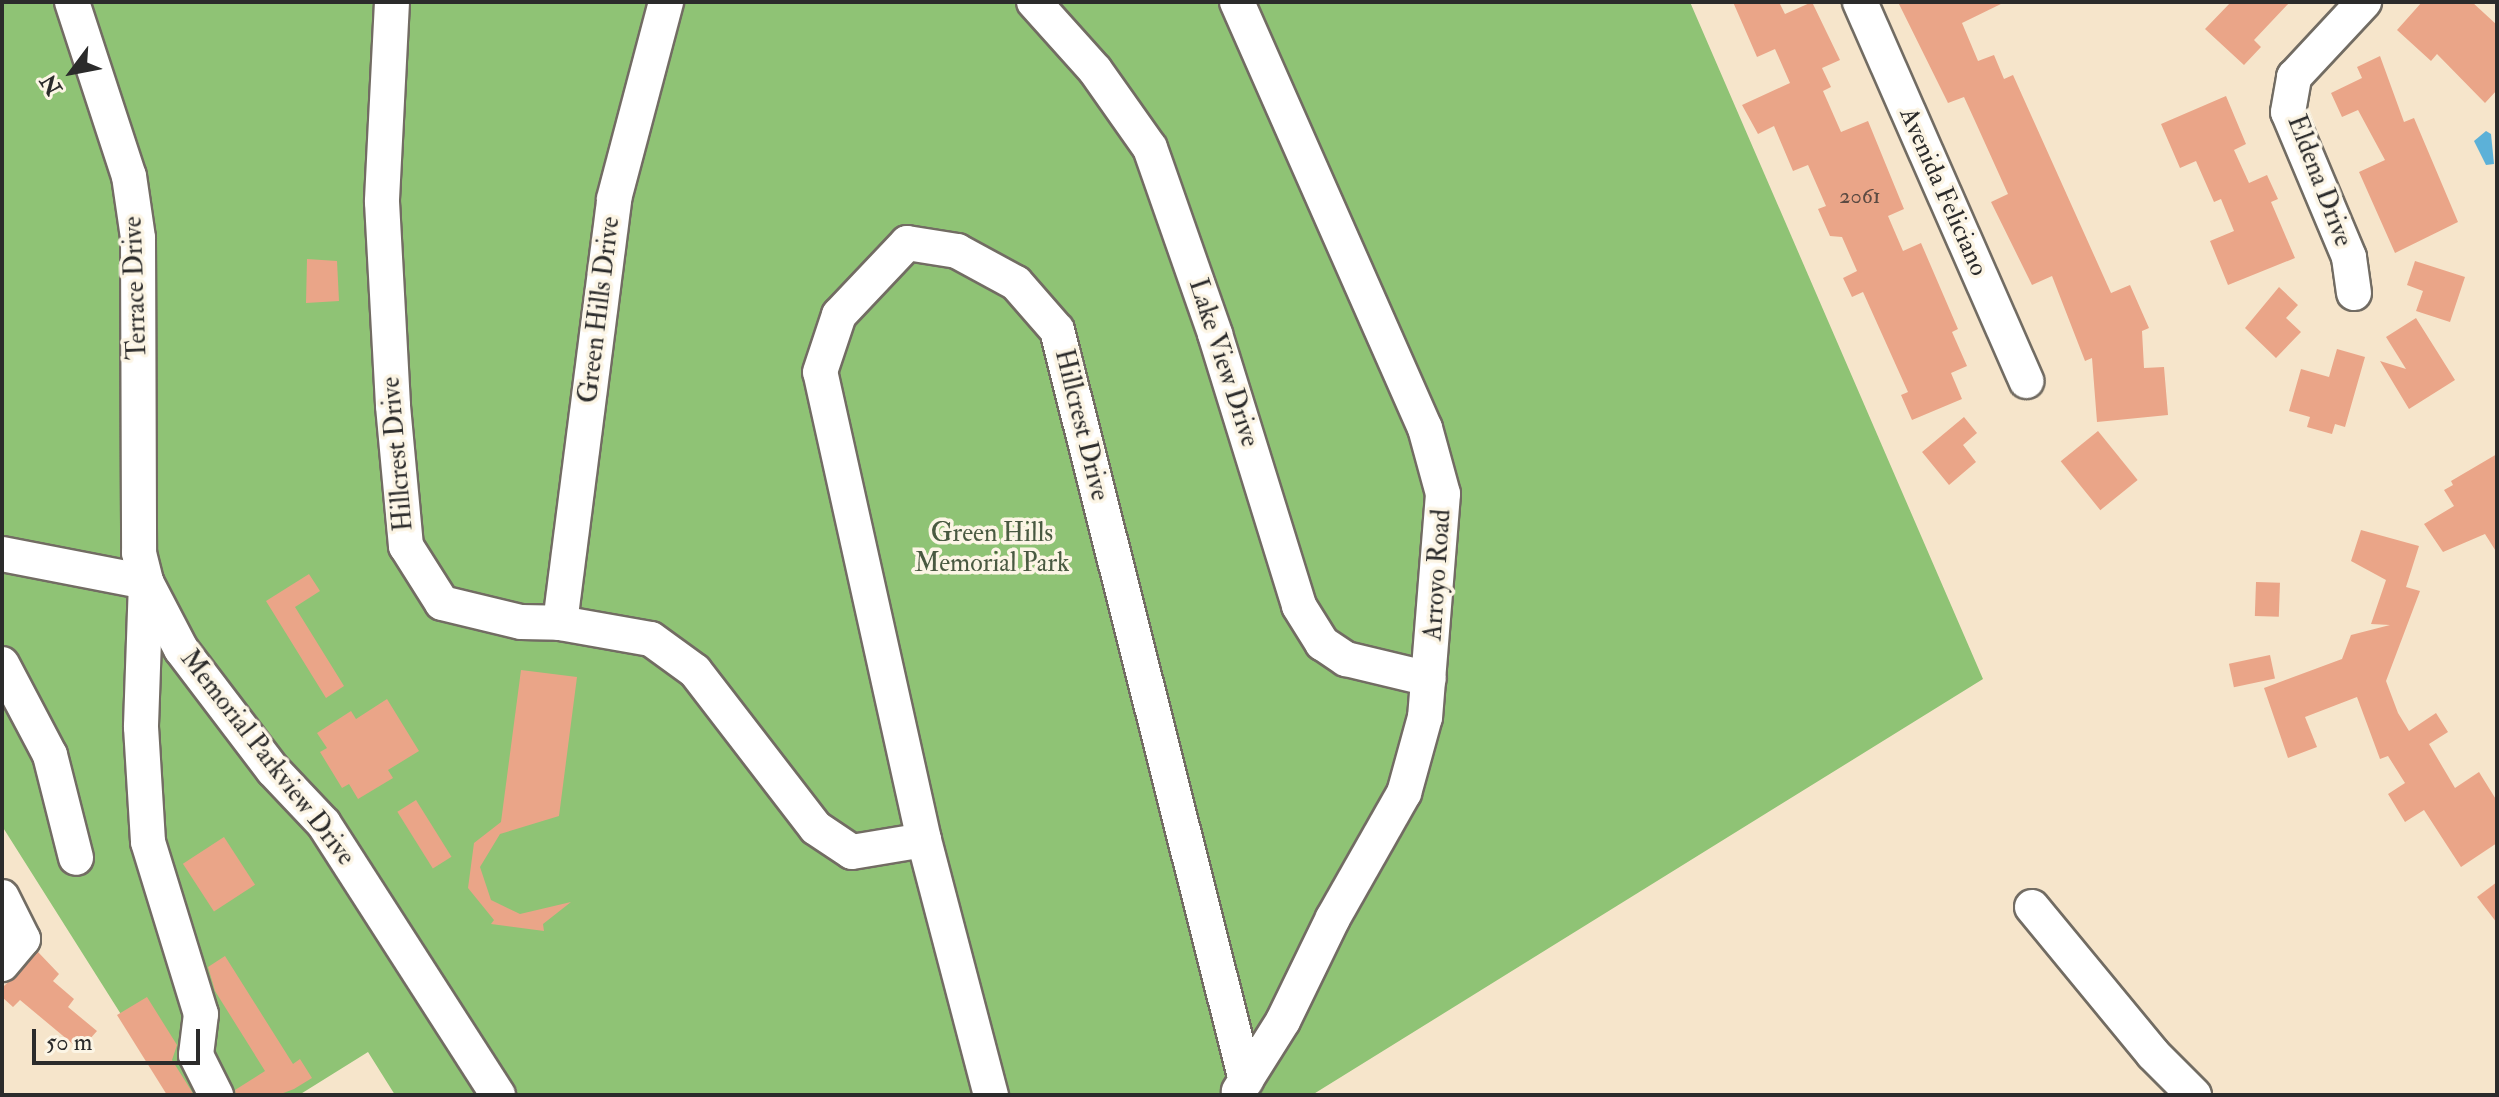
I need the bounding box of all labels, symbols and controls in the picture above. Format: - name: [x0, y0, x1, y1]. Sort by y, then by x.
- north arrow: [32, 32, 112, 112]
- text: N: [35, 69, 69, 100]
- street label: Avenida Feliciano: [1892, 103, 1994, 281]
- street label: Eldena Drive: [2280, 111, 2358, 251]
- house number: 2061: [1839, 184, 1881, 210]
- street label: Green Hills Drive: [573, 215, 627, 405]
- street label: Terrace Drive: [118, 216, 154, 360]
- street label: Lake View Drive: [1181, 275, 1265, 451]
- street label: Hillcrest Drive: [1047, 346, 1115, 504]
- street label: Hillcrest Drive: [376, 376, 420, 532]
- street label: Arroyo Road: [1418, 508, 1458, 642]
- park label: Green Hills Memorial Park: [915, 518, 1069, 580]
- street label: Memorial Parkview Drive: [173, 644, 361, 872]
- scale bar: [36, 1013, 204, 1063]
- text: 50 m: [46, 1027, 92, 1058]

